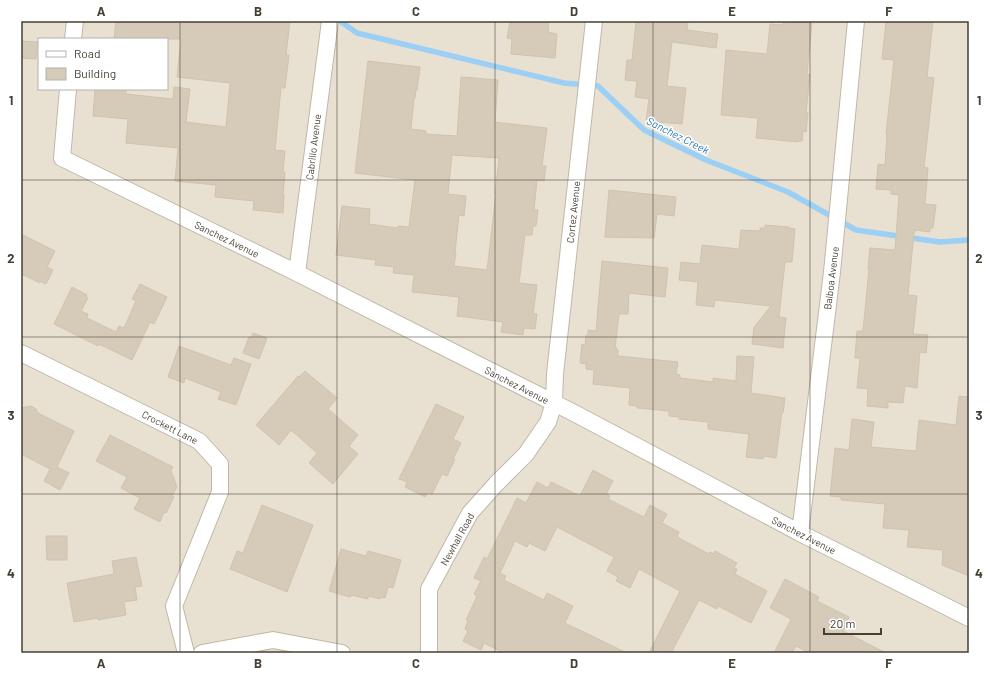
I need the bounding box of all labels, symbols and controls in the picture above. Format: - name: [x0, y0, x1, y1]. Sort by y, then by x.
- text: A: [97, 3, 106, 19]
- text: B: [254, 3, 262, 19]
- text: C: [412, 3, 420, 19]
- text: D: [570, 3, 578, 19]
- text: E: [728, 3, 736, 19]
- text: F: [885, 3, 893, 19]
- legend: [38, 38, 168, 90]
- text: Road: [74, 46, 101, 60]
- text: Building: [74, 66, 116, 80]
- text: 1: [9, 92, 13, 108]
- text: 1: [977, 92, 981, 108]
- street label: Cabrillo Avenue: [303, 113, 323, 181]
- water label: Sanchez Creek: [645, 114, 712, 157]
- street label: Cortez Avenue: [564, 180, 582, 244]
- street label: Sanchez Avenue: [193, 218, 261, 260]
- street label: Balboa Avenue: [821, 246, 841, 310]
- text: 2: [7, 250, 15, 266]
- text: 2: [975, 250, 983, 266]
- street label: Sanchez Avenue: [483, 364, 551, 406]
- text: 3: [7, 407, 15, 423]
- text: 3: [975, 407, 983, 423]
- street label: Crockett Lane: [140, 408, 200, 446]
- street label: Newhall Road: [438, 511, 476, 567]
- street label: Sanchez Avenue: [770, 514, 838, 556]
- text: 4: [7, 565, 15, 581]
- text: 4: [975, 565, 983, 581]
- scale bar: [824, 610, 881, 636]
- text: 20 m: [830, 616, 856, 630]
- text: A: [97, 655, 106, 671]
- text: B: [254, 655, 262, 671]
- text: C: [412, 655, 420, 671]
- text: D: [570, 655, 578, 671]
- text: E: [728, 655, 736, 671]
- text: F: [885, 655, 893, 671]

